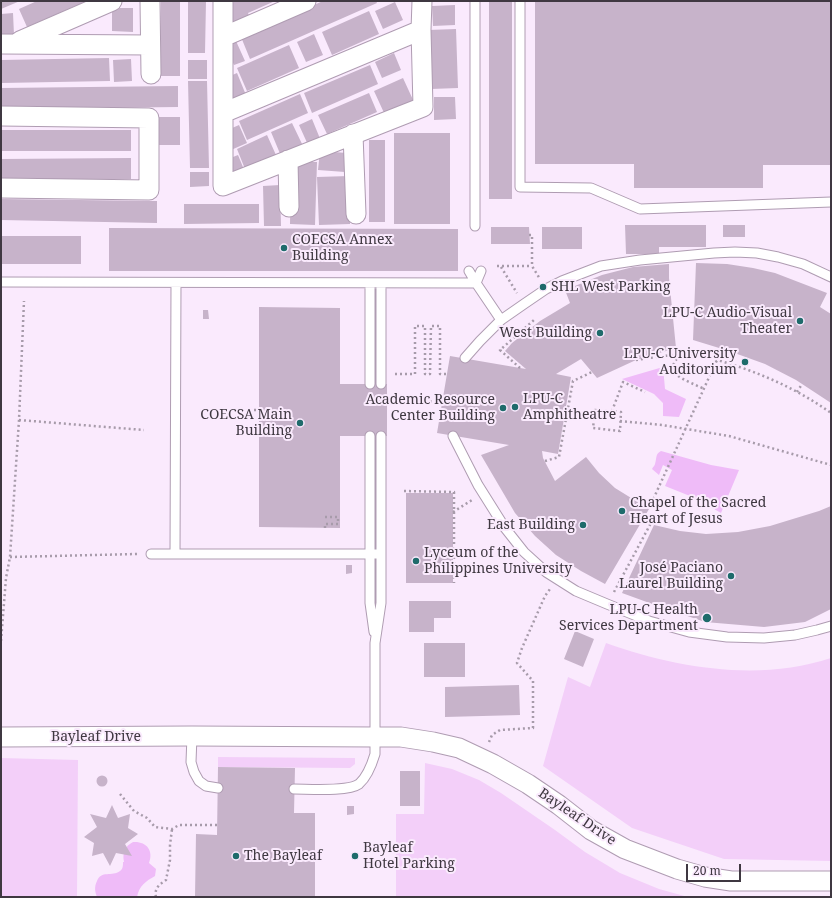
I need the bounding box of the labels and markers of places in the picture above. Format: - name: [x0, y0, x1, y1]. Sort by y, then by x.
- place label: COECSA Annex Building: [292, 232, 393, 264]
- marker: COECSA Annex Building: [279, 243, 289, 253]
- place label: SHL West Parking: [551, 279, 670, 295]
- marker: SHL West Parking: [538, 282, 548, 292]
- place label: LPU-C Audio-Visual Theater: [663, 305, 792, 338]
- marker: LPU-C Audio-Visual Theater: [795, 316, 805, 326]
- place label: West Building: [499, 325, 592, 341]
- marker: West Building: [595, 328, 605, 338]
- place label: LPU-C University Auditorium: [624, 346, 737, 378]
- marker: LPU-C University Auditorium: [740, 357, 750, 367]
- place label: LPU-C Amphitheatre: [523, 391, 616, 424]
- place label: Academic Resource Center Building: [365, 392, 495, 424]
- marker: LPU-C Amphitheatre: [510, 402, 520, 412]
- marker: Academic Resource Center Building: [498, 403, 508, 413]
- place label: COECSA Main Building: [200, 407, 292, 440]
- marker: COECSA Main Building: [295, 418, 305, 428]
- place label: Chapel of the Sacred Heart of Jesus: [630, 495, 766, 528]
- marker: Chapel of the Sacred Heart of Jesus: [617, 506, 627, 516]
- place label: East Building: [487, 517, 575, 533]
- marker: East Building: [578, 520, 588, 530]
- place label: Lyceum of the Philippines University: [424, 545, 572, 578]
- marker: Lyceum of the Philippines University: [411, 556, 421, 566]
- place label: José Paciano Laurel Building: [619, 560, 723, 592]
- marker: José Paciano Laurel Building: [726, 571, 736, 581]
- place label: LPU-C Health Services Department: [559, 602, 698, 634]
- marker: LPU-C Health Services Department: [701, 612, 713, 624]
- place label: Bayleaf Hotel Parking: [363, 840, 455, 872]
- place label: The Bayleaf: [244, 848, 322, 864]
- marker: The Bayleaf: [231, 851, 241, 861]
- marker: Bayleaf Hotel Parking: [350, 851, 360, 861]

